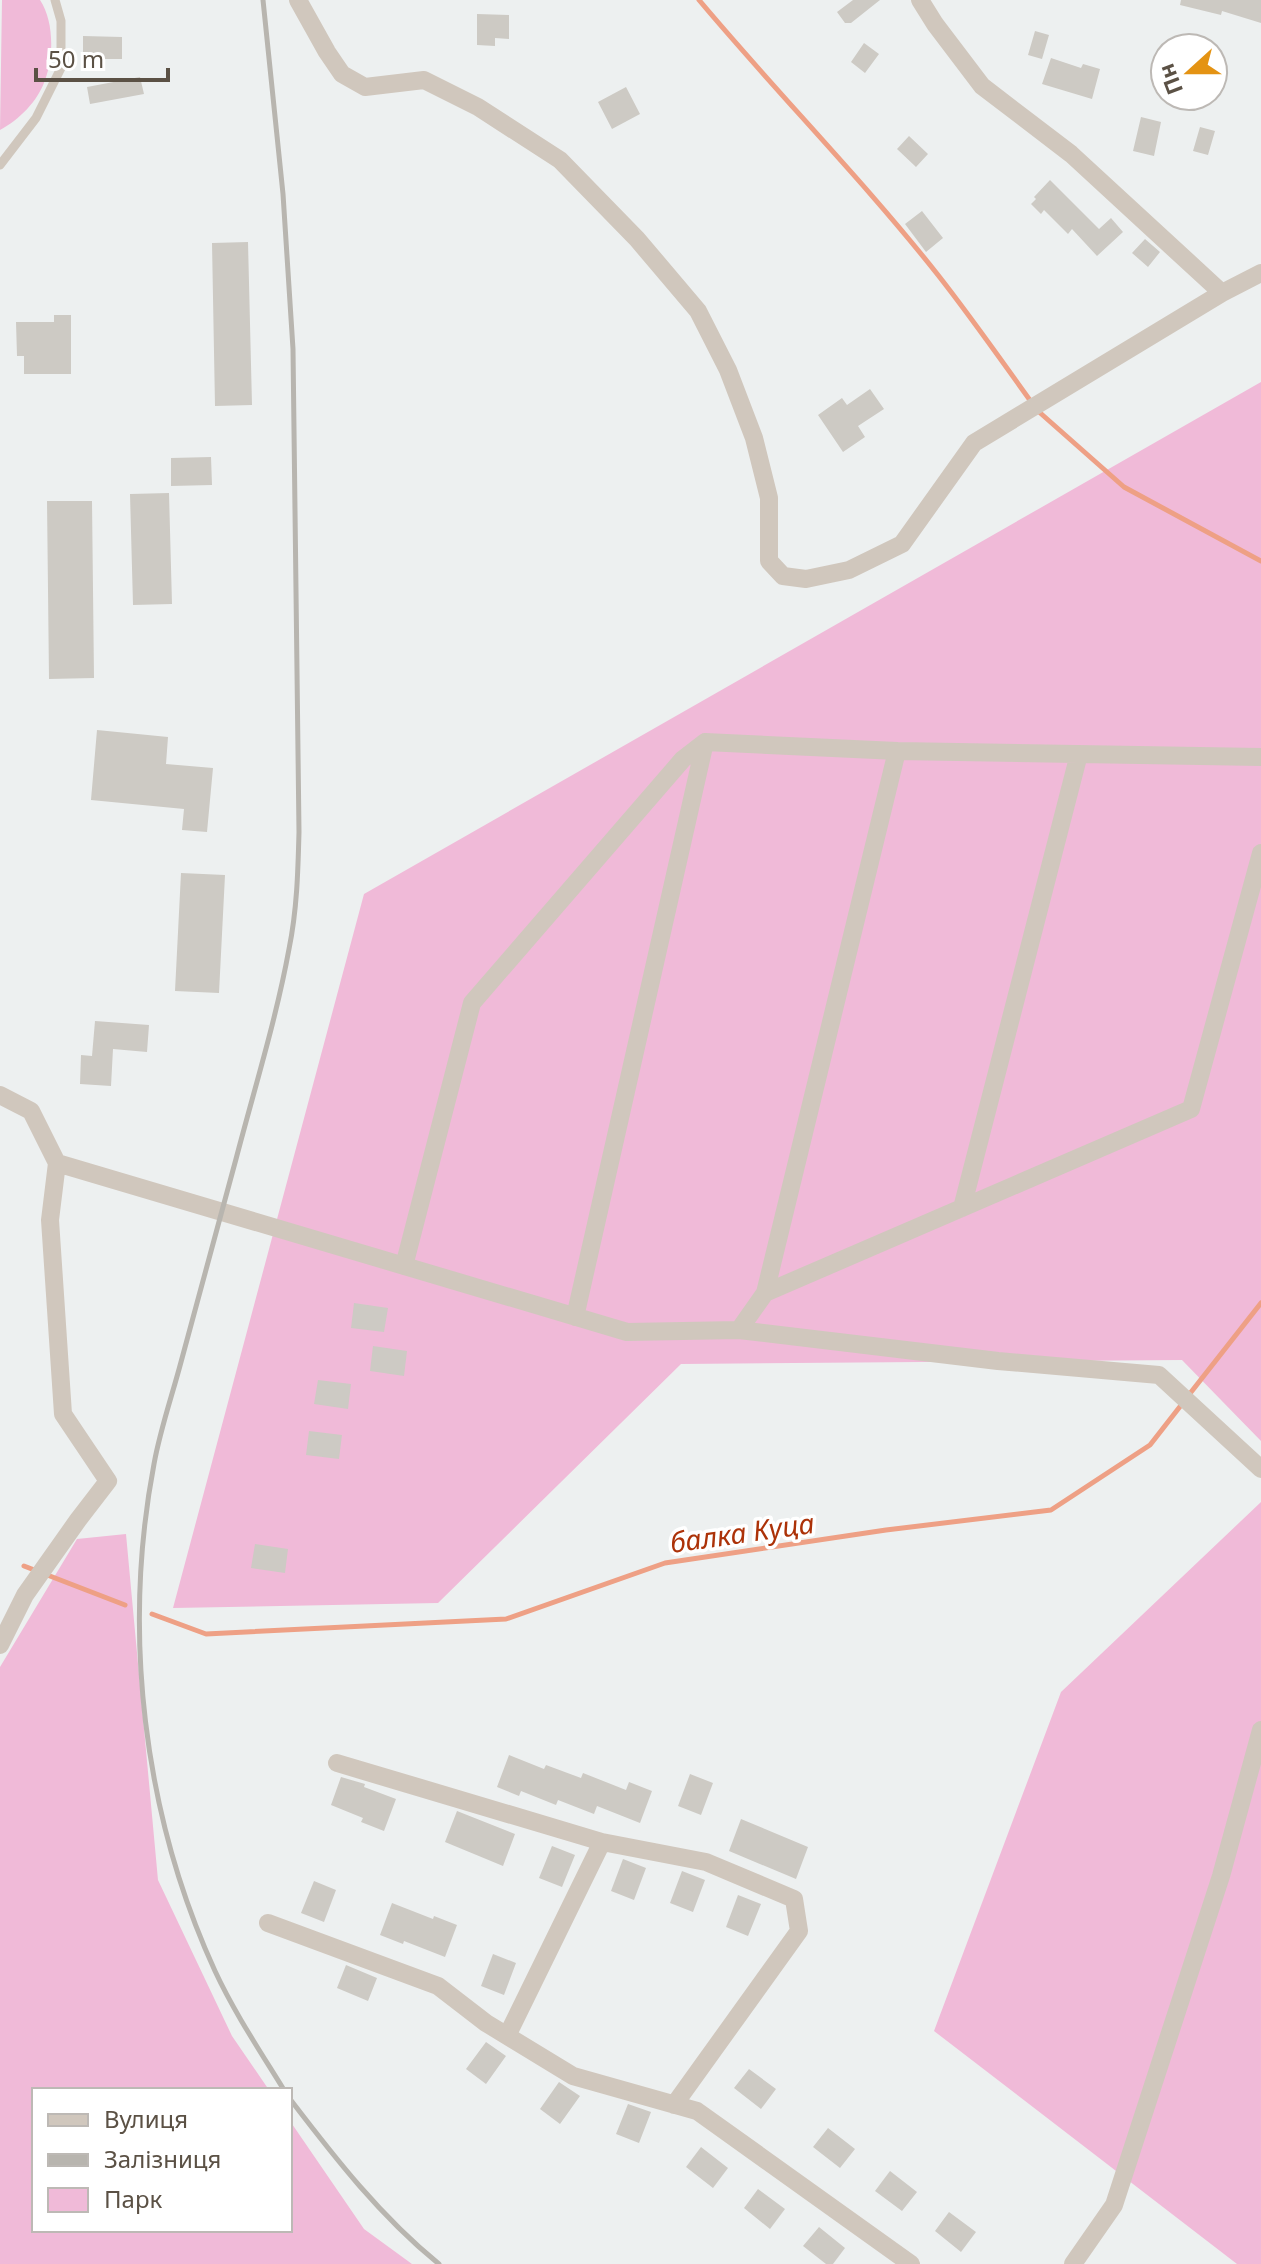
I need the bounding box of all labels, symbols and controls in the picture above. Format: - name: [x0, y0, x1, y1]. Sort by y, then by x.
- scale bar: [36, 32, 168, 82]
- north arrow: [1149, 32, 1229, 112]
- text: 50 m: [48, 42, 104, 75]
- text: Пн: [1150, 60, 1189, 99]
- water label: балка Куца: [667, 1503, 817, 1561]
- legend: [32, 2088, 292, 2232]
- text: Вулиця: [104, 2102, 188, 2135]
- text: Залізниця: [104, 2142, 221, 2175]
- text: Парк: [104, 2182, 163, 2215]

